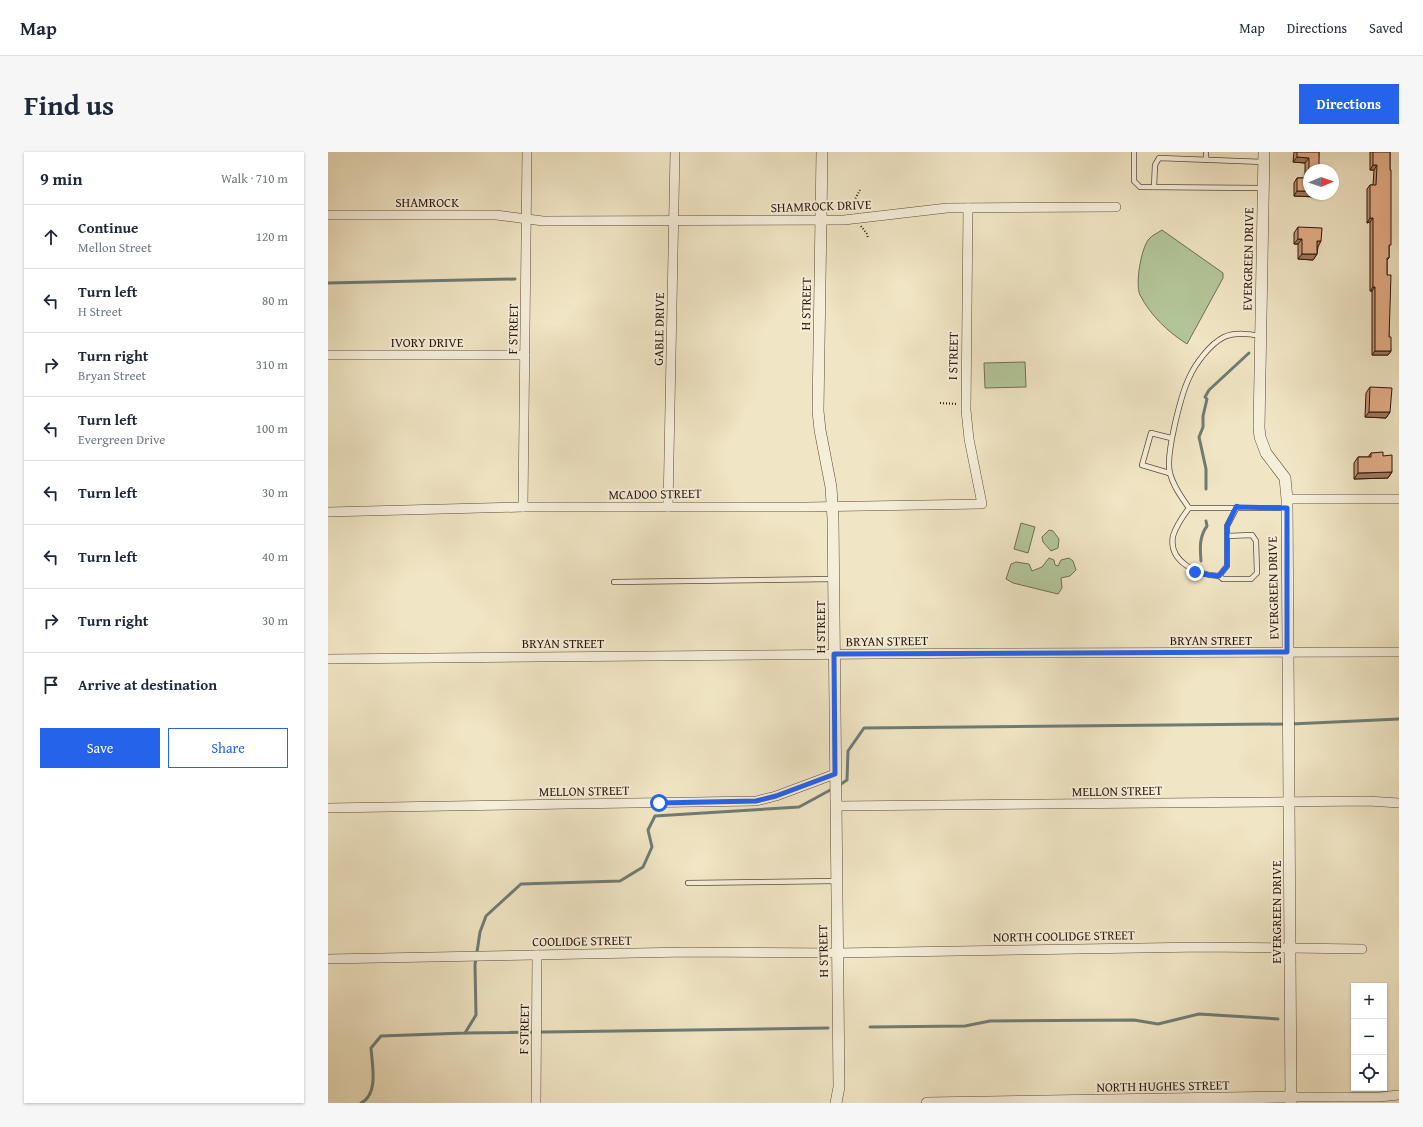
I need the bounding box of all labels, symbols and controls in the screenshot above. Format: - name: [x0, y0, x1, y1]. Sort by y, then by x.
- text: Map: [20, 14, 57, 42]
- text: Map: [1239, 18, 1265, 38]
- text: Directions: [1287, 18, 1347, 38]
- text: Saved: [1369, 18, 1403, 38]
- text: Find us: [24, 84, 114, 125]
- button: Directions: [1299, 84, 1399, 124]
- north arrow: [1303, 164, 1339, 200]
- text: 9 min: [40, 166, 82, 191]
- text: Walk · 710 m: [221, 169, 288, 188]
- street label: SHAMROCK: [395, 193, 459, 212]
- street label: SHAMROCK DRIVE: [770, 195, 872, 217]
- street label: EVERGREEN DRIVE: [1238, 207, 1258, 311]
- text: Continue: [78, 217, 139, 238]
- icon: ahead: [40, 226, 62, 248]
- text: 120 m: [256, 227, 288, 246]
- text: Mellon Street: [78, 238, 152, 257]
- street label: H STREET: [796, 277, 816, 331]
- text: Turn left: [78, 281, 137, 302]
- icon: left: [40, 290, 62, 312]
- text: 80 m: [262, 291, 288, 310]
- street label: GABLE DRIVE: [649, 292, 669, 366]
- text: H Street: [78, 302, 122, 321]
- street label: F STREET: [503, 303, 523, 355]
- street label: I STREET: [943, 331, 963, 380]
- street label: IVORY DRIVE: [391, 333, 464, 352]
- text: Turn right: [78, 345, 149, 366]
- icon: right: [40, 354, 62, 376]
- text: 310 m: [256, 355, 288, 374]
- text: Bryan Street: [78, 366, 146, 385]
- text: Turn left: [78, 409, 137, 430]
- icon: left: [40, 418, 62, 440]
- text: 100 m: [256, 419, 288, 438]
- text: Evergreen Drive: [78, 430, 165, 449]
- icon: left: [40, 482, 62, 504]
- text: Turn left: [78, 482, 137, 503]
- text: 30 m: [262, 483, 288, 502]
- street label: MCADOO STREET: [608, 484, 703, 504]
- street label: EVERGREEN DRIVE: [1263, 536, 1283, 640]
- icon: left: [40, 546, 62, 568]
- text: Turn left: [78, 546, 137, 567]
- text: 40 m: [262, 547, 288, 566]
- route end: [1186, 563, 1204, 581]
- street label: H STREET: [811, 600, 830, 654]
- icon: right: [40, 610, 62, 632]
- text: Turn right: [78, 610, 149, 631]
- text: 30 m: [262, 611, 288, 630]
- street label: BRYAN STREET: [846, 631, 929, 651]
- street label: BRYAN STREET: [1170, 631, 1253, 650]
- street label: BRYAN STREET: [522, 634, 605, 653]
- icon: arrive: [40, 674, 62, 696]
- text: Arrive at destination: [78, 674, 217, 695]
- button: Save: [40, 728, 160, 768]
- button: Share: [168, 728, 288, 768]
- street label: MELLON STREET: [538, 781, 630, 801]
- street label: MELLON STREET: [1071, 781, 1163, 801]
- route start: [650, 794, 668, 812]
- street label: EVERGREEN DRIVE: [1267, 860, 1286, 964]
- street label: H STREET: [813, 924, 833, 978]
- street label: NORTH COOLIDGE STREET: [993, 925, 1136, 947]
- street label: COOLIDGE STREET: [532, 931, 633, 951]
- map controls: [1351, 983, 1387, 1091]
- button: +: [1351, 983, 1387, 1019]
- street label: F STREET: [514, 1003, 534, 1055]
- button: −: [1351, 1019, 1387, 1055]
- button: locate: [1351, 1055, 1387, 1091]
- street label: NORTH HUGHES STREET: [1096, 1075, 1230, 1097]

